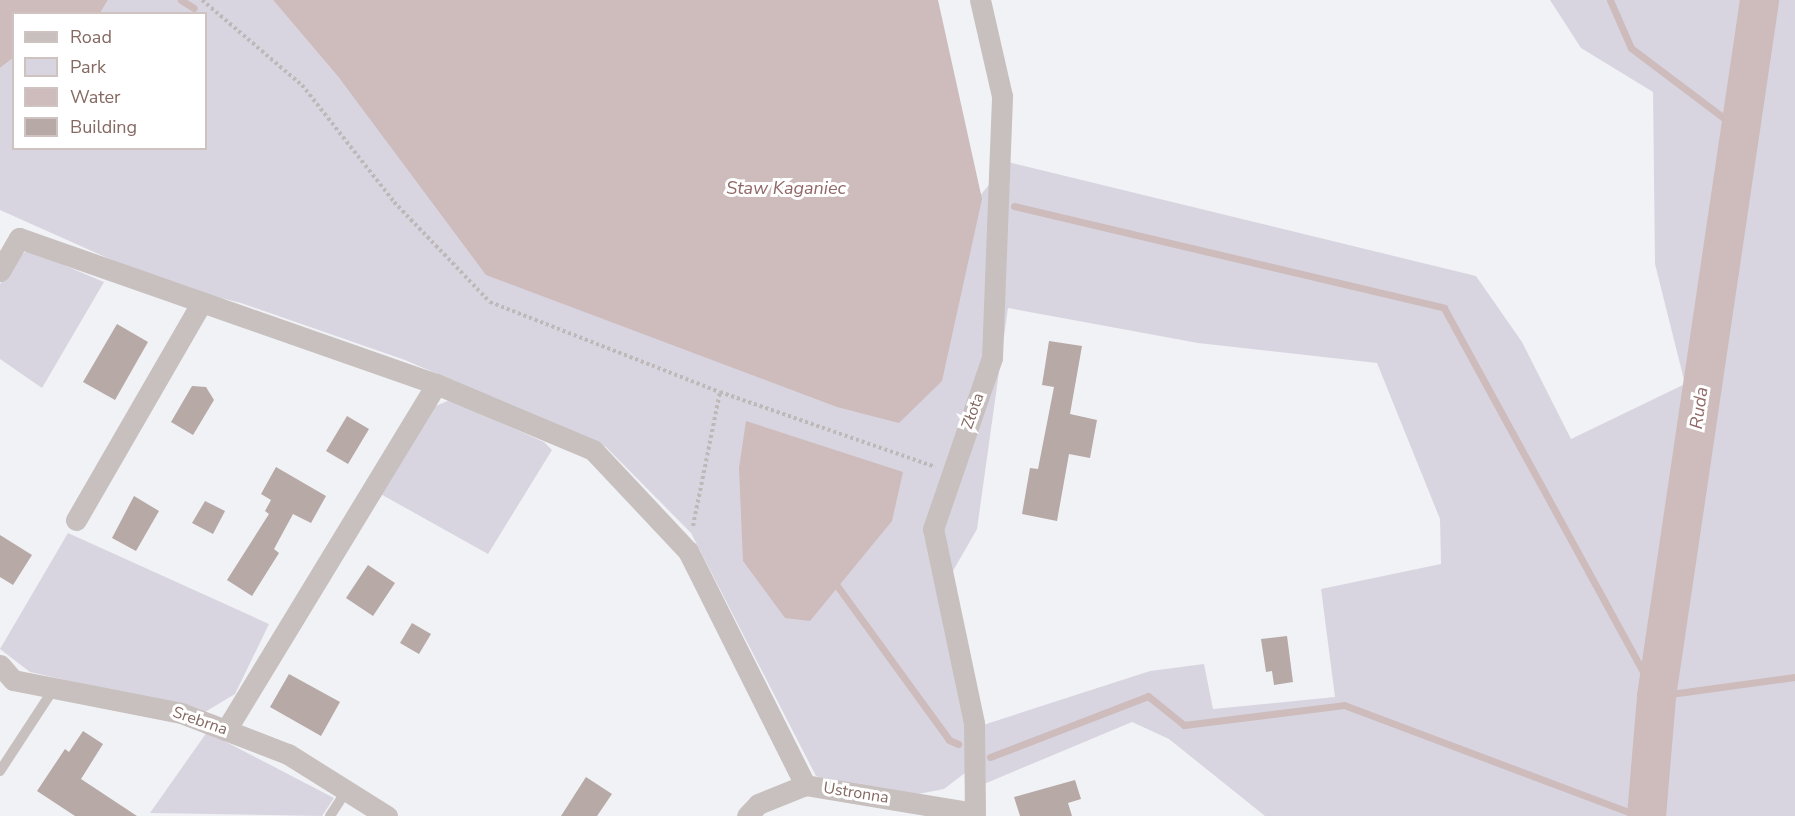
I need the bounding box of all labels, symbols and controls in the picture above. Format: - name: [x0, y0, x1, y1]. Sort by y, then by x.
- legend: [12, 12, 207, 150]
- text: Road: [70, 25, 112, 49]
- text: Park: [70, 55, 106, 79]
- text: Water: [70, 85, 121, 109]
- text: Building: [70, 115, 137, 139]
- water label: Staw Kaganiec: [726, 177, 846, 199]
- water label: Ruda: [1685, 386, 1713, 430]
- street label: Złota: [958, 390, 988, 432]
- street label: Srebrna: [170, 703, 230, 739]
- street label: Ustronna: [822, 778, 890, 808]

